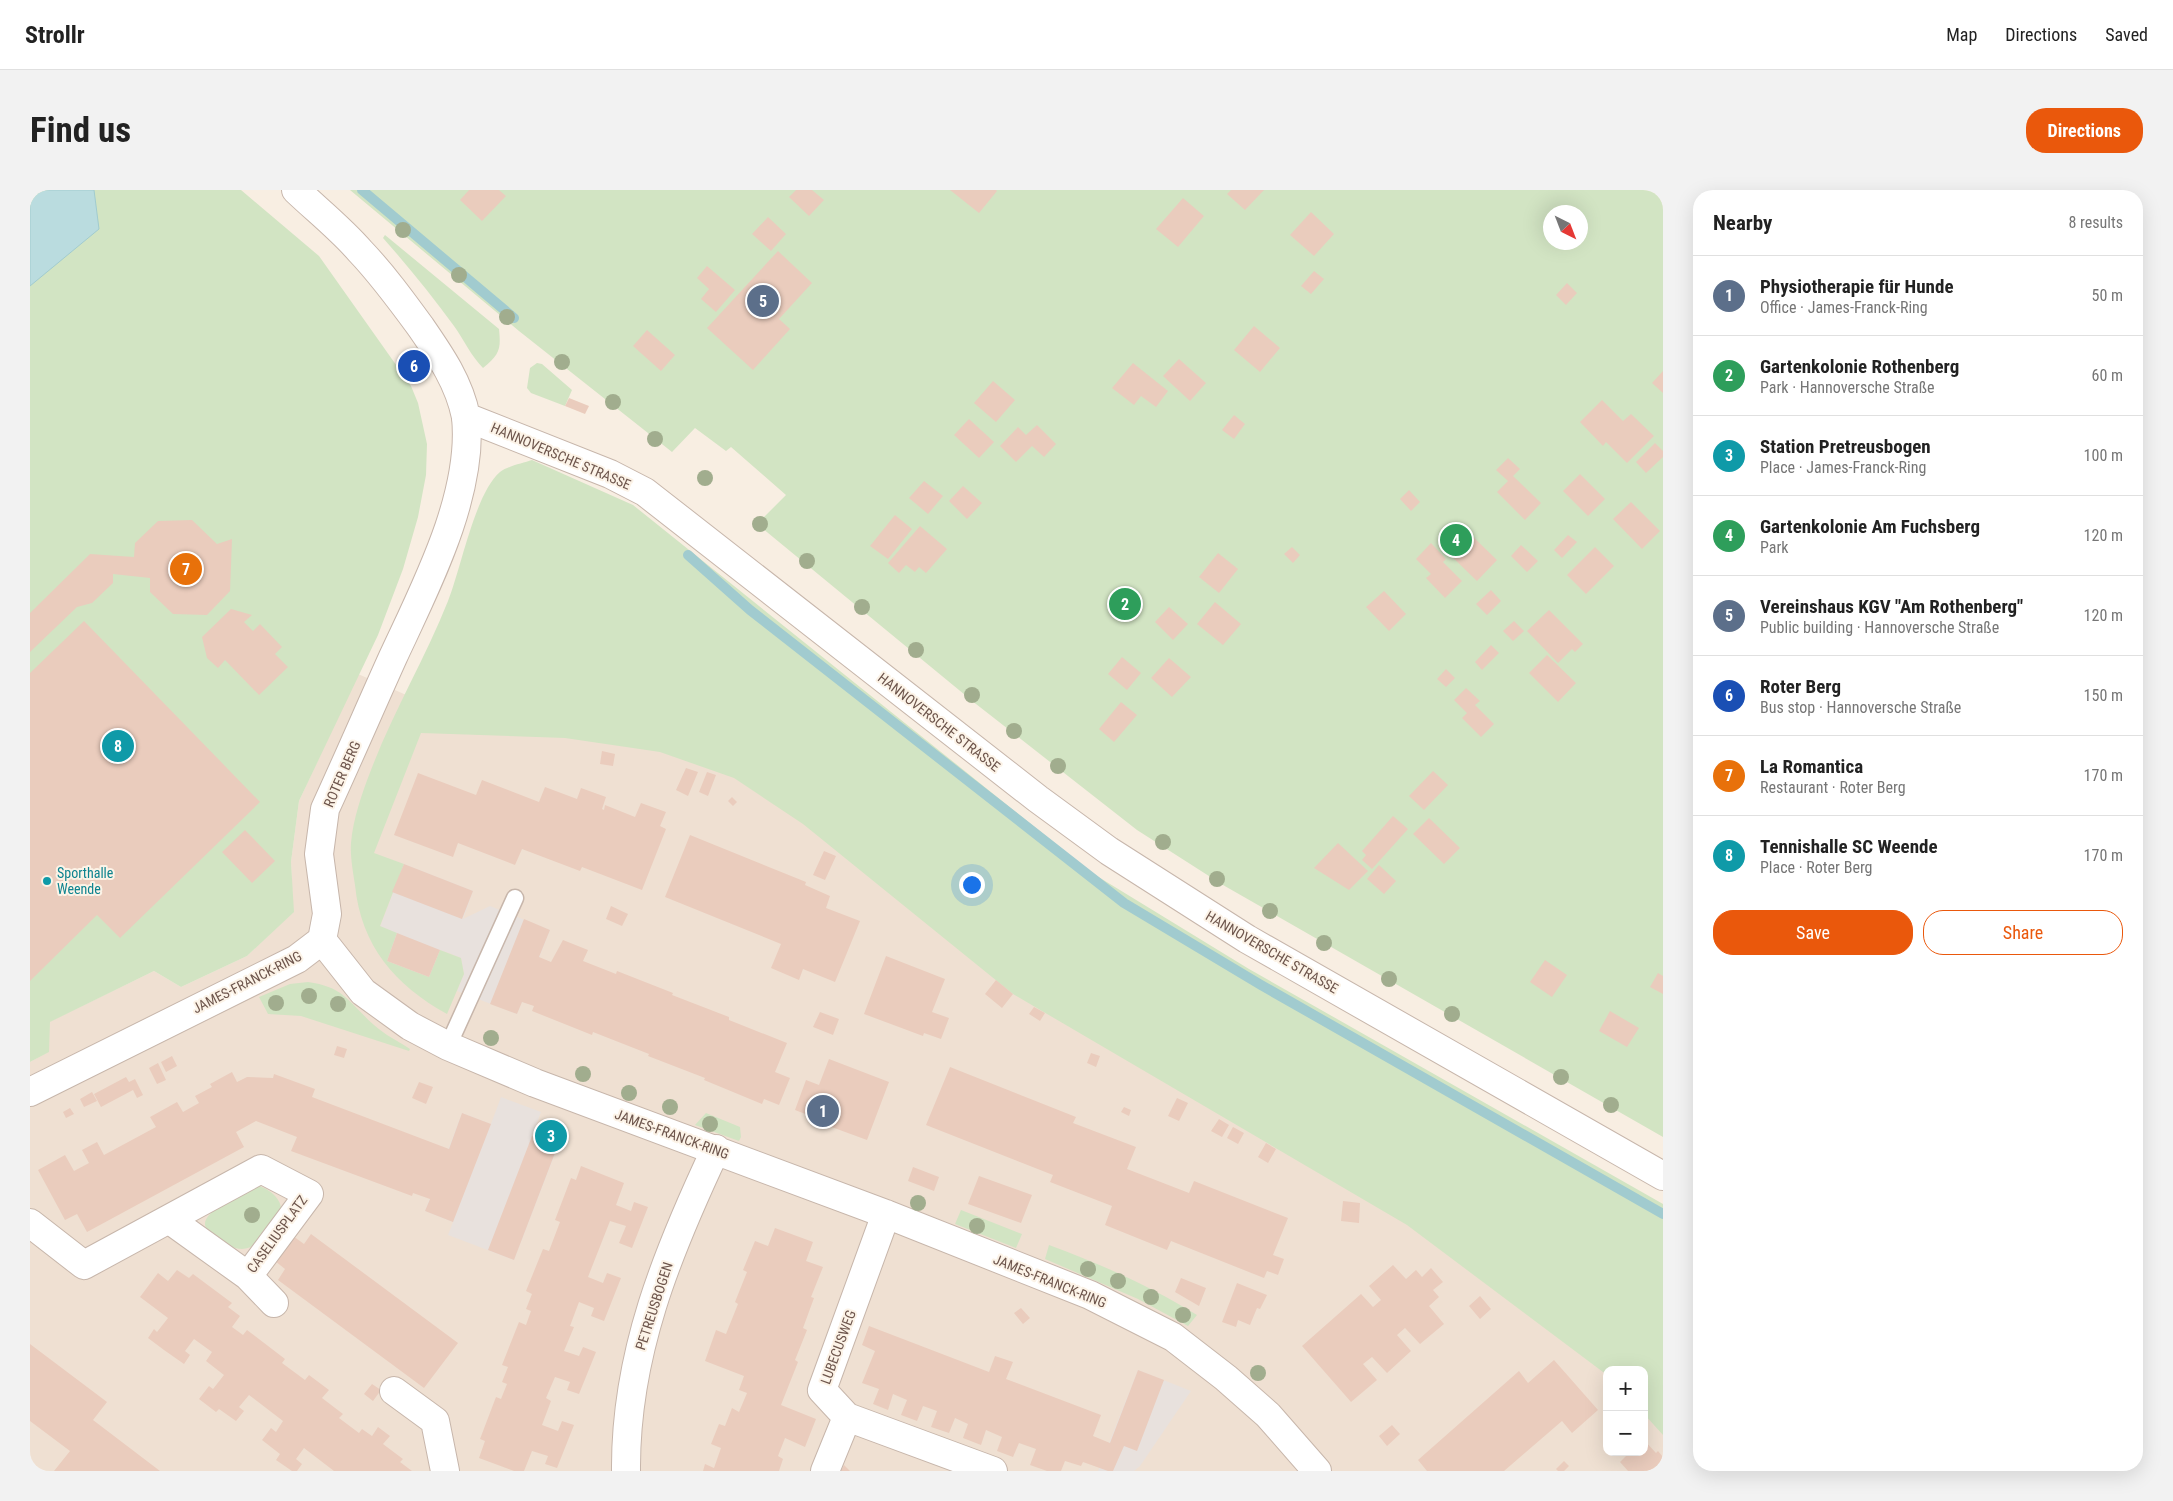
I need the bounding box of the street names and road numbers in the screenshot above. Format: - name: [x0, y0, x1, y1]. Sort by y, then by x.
- street label: HANNOVERSCHE STRASSE: [489, 419, 633, 493]
- street label: HANNOVERSCHE STRASSE: [875, 669, 1003, 775]
- street label: ROTER BERG: [320, 738, 364, 810]
- street label: HANNOVERSCHE STRASSE: [1203, 907, 1341, 997]
- street label: JAMES-FRANCK-RING: [190, 948, 304, 1016]
- street label: JAMES-FRANCK-RING: [613, 1106, 731, 1162]
- street label: CASELIUSPLATZ: [244, 1192, 310, 1276]
- street label: JAMES-FRANCK-RING: [991, 1251, 1109, 1311]
- street label: PETREUSBOGEN: [632, 1260, 676, 1352]
- street label: LUBECUSWEG: [817, 1308, 859, 1386]

